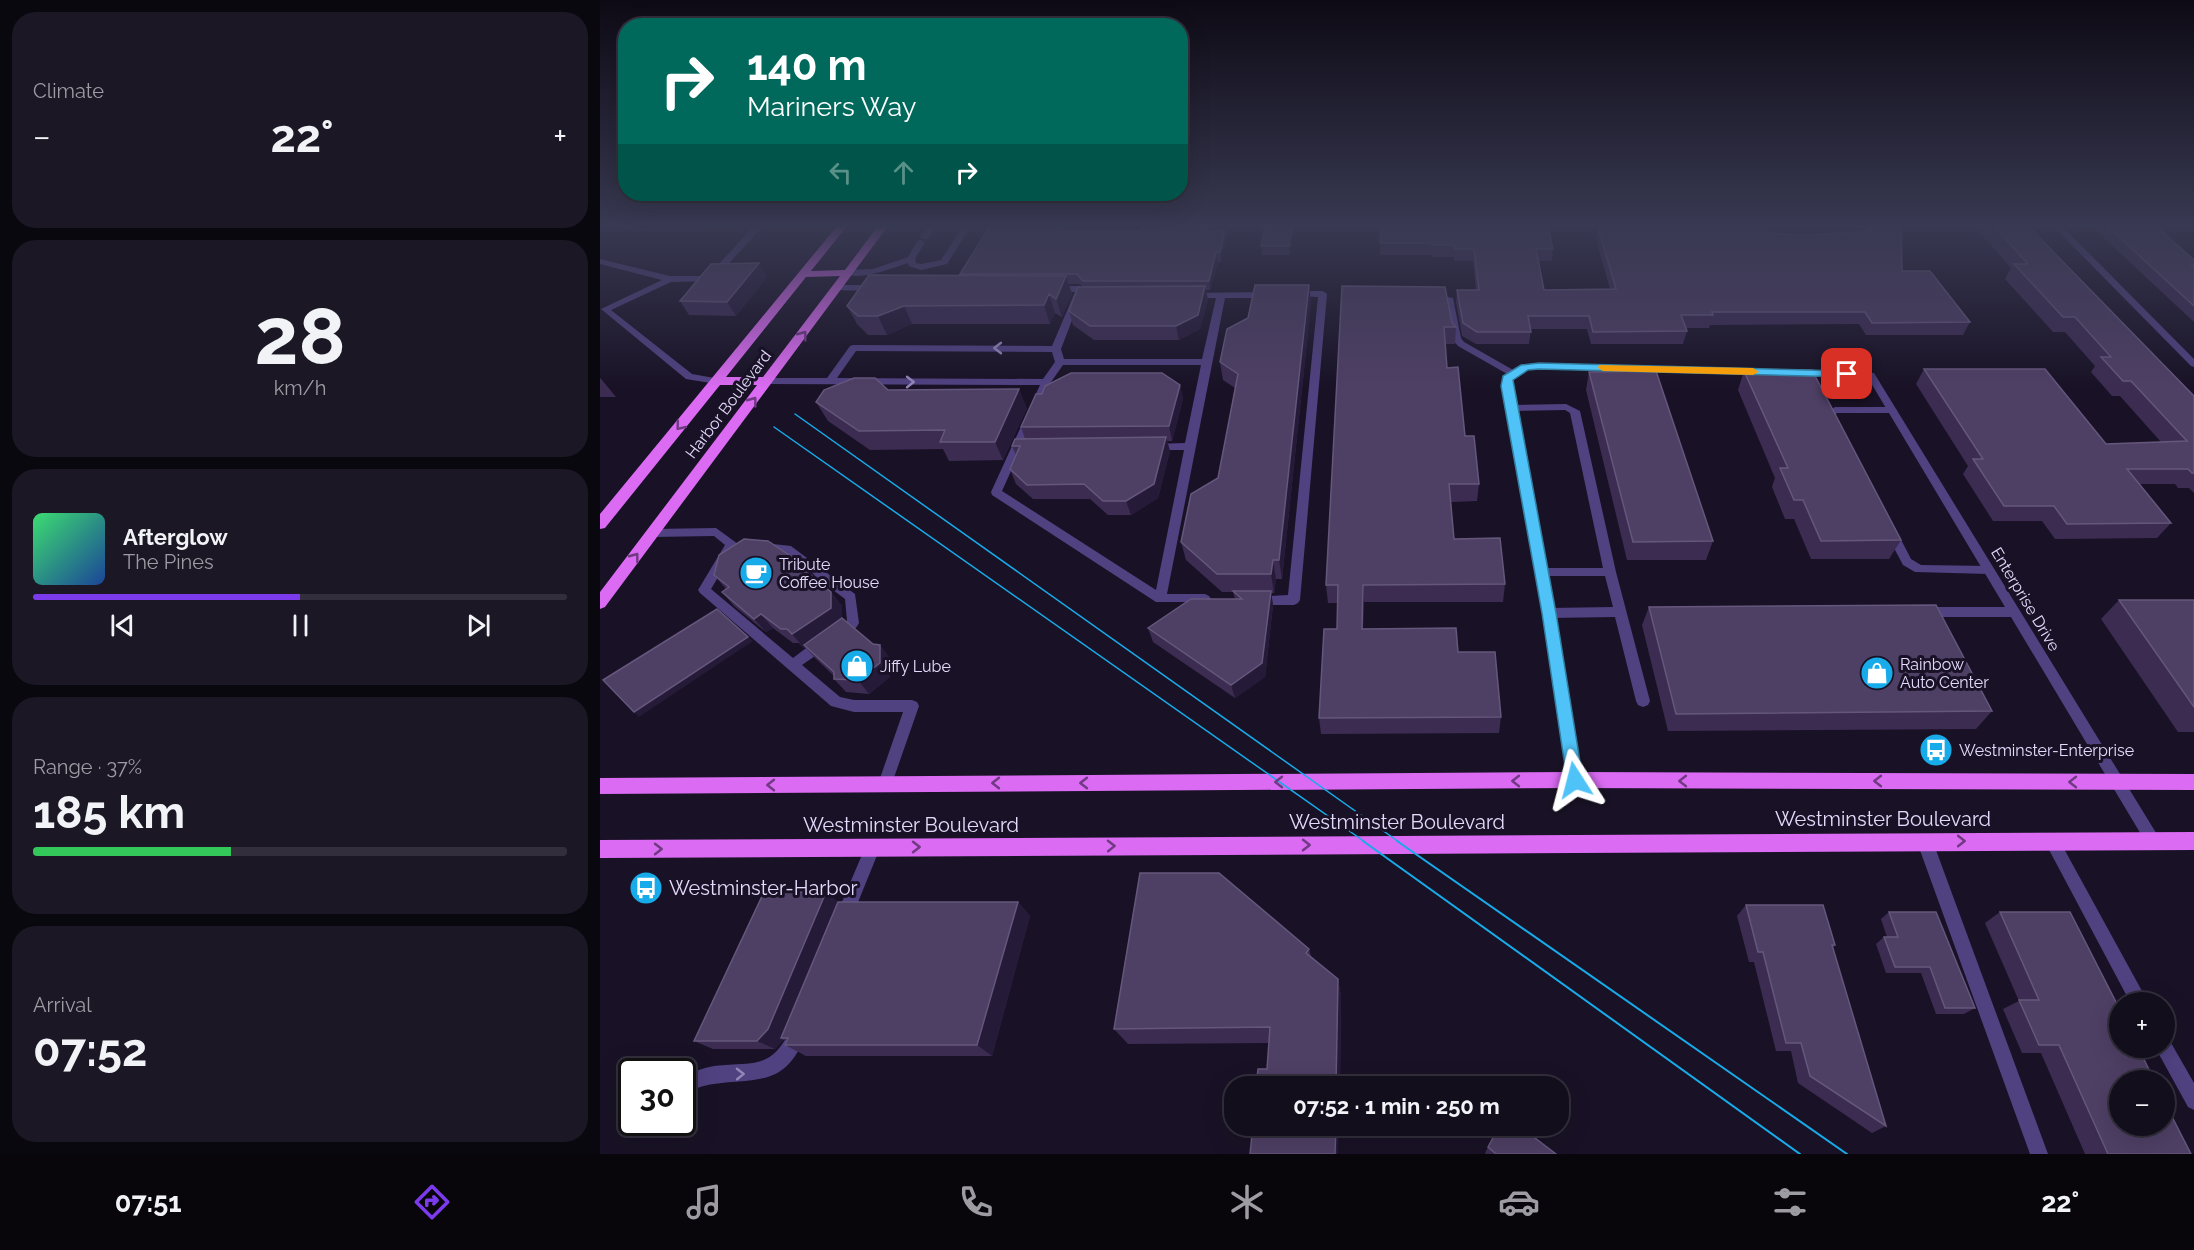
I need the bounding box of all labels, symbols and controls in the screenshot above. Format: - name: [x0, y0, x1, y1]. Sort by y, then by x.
- text: 140 m: [747, 41, 867, 90]
- icon: right: [648, 42, 726, 120]
- text: Climate: [33, 79, 104, 103]
- text: Mariners Way: [747, 91, 916, 122]
- text: 22°: [270, 110, 334, 163]
- text: −: [33, 117, 51, 156]
- text: +: [553, 117, 567, 156]
- icon: left: [824, 156, 857, 189]
- icon: ahead: [887, 156, 920, 189]
- icon: right: [950, 156, 983, 189]
- text: 28: [254, 291, 346, 382]
- one-way arrow: [795, 330, 806, 341]
- one-way arrow: [993, 342, 1002, 354]
- street label: Harbor Boulevard: [682, 346, 775, 462]
- pin: [1821, 348, 1872, 399]
- icon: arrive: [1830, 357, 1863, 390]
- one-way arrow: [905, 375, 914, 388]
- text: km/h: [274, 376, 326, 400]
- one-way arrow: [745, 397, 756, 408]
- one-way arrow: [676, 419, 687, 430]
- text: Afterglow: [123, 524, 228, 550]
- street label: Enterprise Drive: [1987, 544, 2064, 655]
- text: The Pines: [123, 550, 214, 574]
- one-way arrow: [628, 552, 639, 563]
- cafe icon: Tribute Coffee House: [738, 555, 774, 591]
- place label: Tribute Coffee House: [779, 555, 879, 592]
- icon: previous: [106, 609, 139, 642]
- icon: pause: [284, 609, 317, 642]
- icon: next: [462, 609, 495, 642]
- shop icon: Jiffy Lube: [839, 648, 875, 684]
- shop icon: Rainbow Auto Center: [1859, 655, 1895, 691]
- place label: Rainbow Auto Center: [1900, 655, 1989, 692]
- place label: Jiffy Lube: [880, 657, 951, 676]
- bus stop icon: Westminster-Enterprise: [1918, 732, 1954, 768]
- place label: Westminster-Enterprise: [1959, 741, 2134, 760]
- position arrow: [1543, 748, 1607, 812]
- text: Range · 37%: [33, 755, 142, 779]
- one-way arrow: [1512, 775, 1521, 787]
- one-way arrow: [1678, 775, 1687, 787]
- one-way arrow: [1873, 775, 1882, 787]
- one-way arrow: [1080, 776, 1089, 789]
- one-way arrow: [1275, 776, 1284, 788]
- one-way arrow: [2068, 776, 2077, 788]
- one-way arrow: [992, 777, 1001, 789]
- one-way arrow: [766, 779, 775, 791]
- text: 185 km: [33, 786, 185, 839]
- street label: Westminster Boulevard: [1775, 807, 1991, 831]
- street label: Westminster Boulevard: [1289, 810, 1505, 834]
- street label: Westminster Boulevard: [803, 813, 1019, 837]
- one-way arrow: [1956, 835, 1965, 848]
- one-way arrow: [1302, 839, 1311, 851]
- one-way arrow: [1107, 840, 1116, 852]
- one-way arrow: [912, 841, 921, 853]
- one-way arrow: [654, 843, 663, 855]
- bus stop icon: Westminster-Harbor: [628, 870, 664, 906]
- place label: Westminster-Harbor: [669, 876, 858, 900]
- map controls: [2109, 992, 2175, 1136]
- button: +: [2109, 992, 2175, 1058]
- text: Arrival: [33, 993, 92, 1017]
- text: 07:52: [33, 1024, 147, 1077]
- speed limit sign: 30: [618, 1058, 696, 1136]
- one-way arrow: [735, 1068, 744, 1080]
- button: −: [2109, 1070, 2175, 1136]
- text: 07:52 · 1 min · 250 m: [1293, 1093, 1500, 1119]
- icon: directions: [411, 1181, 453, 1223]
- icon: music: [683, 1181, 725, 1223]
- icon: phone: [955, 1181, 997, 1223]
- icon: climate: [1226, 1181, 1268, 1223]
- icon: car: [1498, 1181, 1540, 1223]
- icon: filters: [1769, 1181, 1811, 1223]
- text: 07:51: [115, 1187, 182, 1218]
- text: 22°: [2041, 1187, 2079, 1218]

